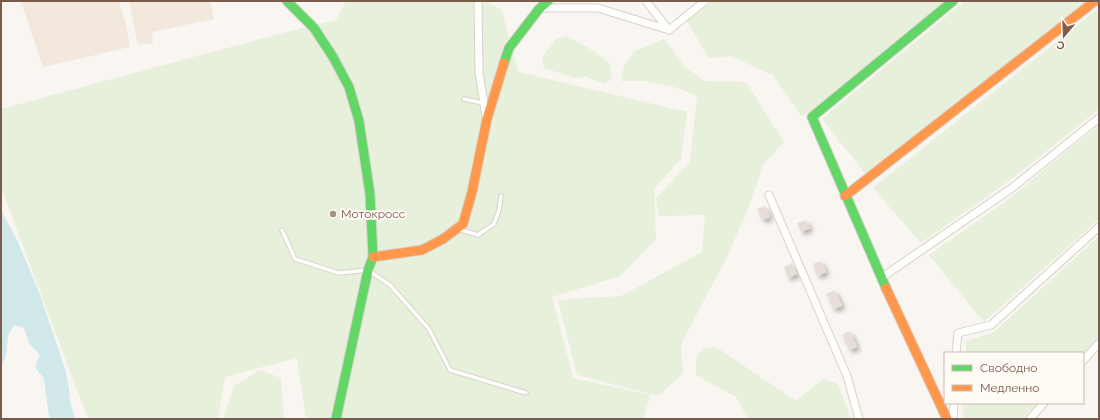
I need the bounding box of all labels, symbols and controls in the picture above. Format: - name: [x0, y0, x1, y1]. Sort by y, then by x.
- north arrow: [1044, 16, 1084, 56]
- text: С: [1055, 37, 1067, 52]
- place label: Мотокросс: [341, 207, 406, 221]
- marker: Мотокросс: [328, 209, 338, 219]
- legend: [944, 352, 1084, 404]
- text: Свободно: [980, 361, 1037, 375]
- text: Медленно: [980, 381, 1039, 395]

